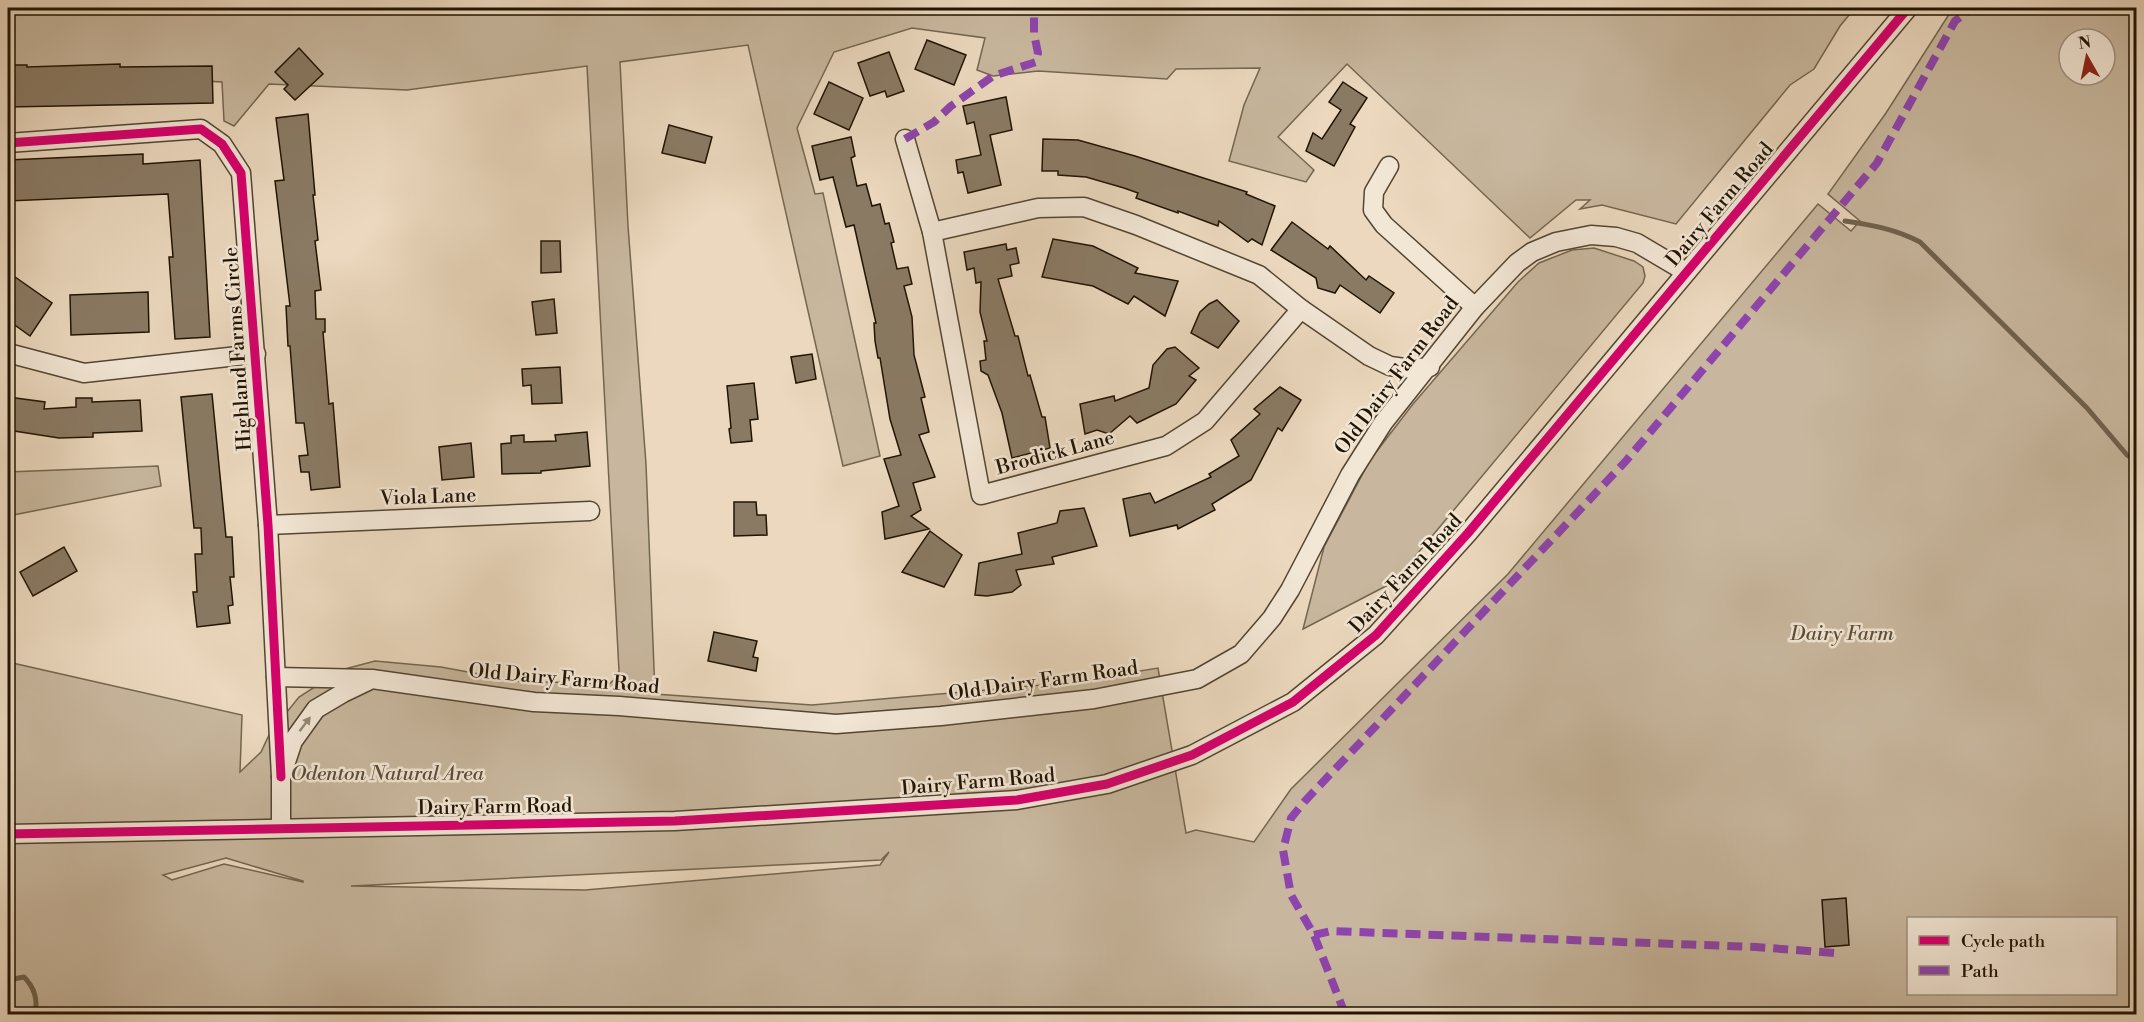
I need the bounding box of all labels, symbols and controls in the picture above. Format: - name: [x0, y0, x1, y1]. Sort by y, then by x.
- north arrow: [2057, 27, 2117, 87]
- text: N: [2077, 32, 2093, 54]
- street label: Dairy Farm Road: [1661, 137, 1780, 272]
- street label: Highland Farms Circle: [219, 246, 258, 452]
- street label: Old Dairy Farm Road: [1330, 291, 1465, 460]
- street label: Brodick Lane: [992, 426, 1117, 482]
- street label: Viola Lane: [378, 483, 477, 512]
- street label: Dairy Farm Road: [1344, 509, 1468, 639]
- park label: Dairy Farm: [1789, 622, 1894, 647]
- street label: Old Dairy Farm Road: [947, 656, 1140, 707]
- street label: Old Dairy Farm Road: [467, 659, 661, 700]
- one-way arrow: [299, 717, 311, 732]
- park label: Odenton Natural Area: [290, 762, 484, 787]
- street label: Dairy Farm Road: [900, 763, 1057, 802]
- street label: Dairy Farm Road: [418, 794, 573, 821]
- legend: [1907, 917, 2117, 995]
- text: Cycle path: [1961, 930, 2045, 953]
- text: Path: [1961, 960, 1999, 983]

